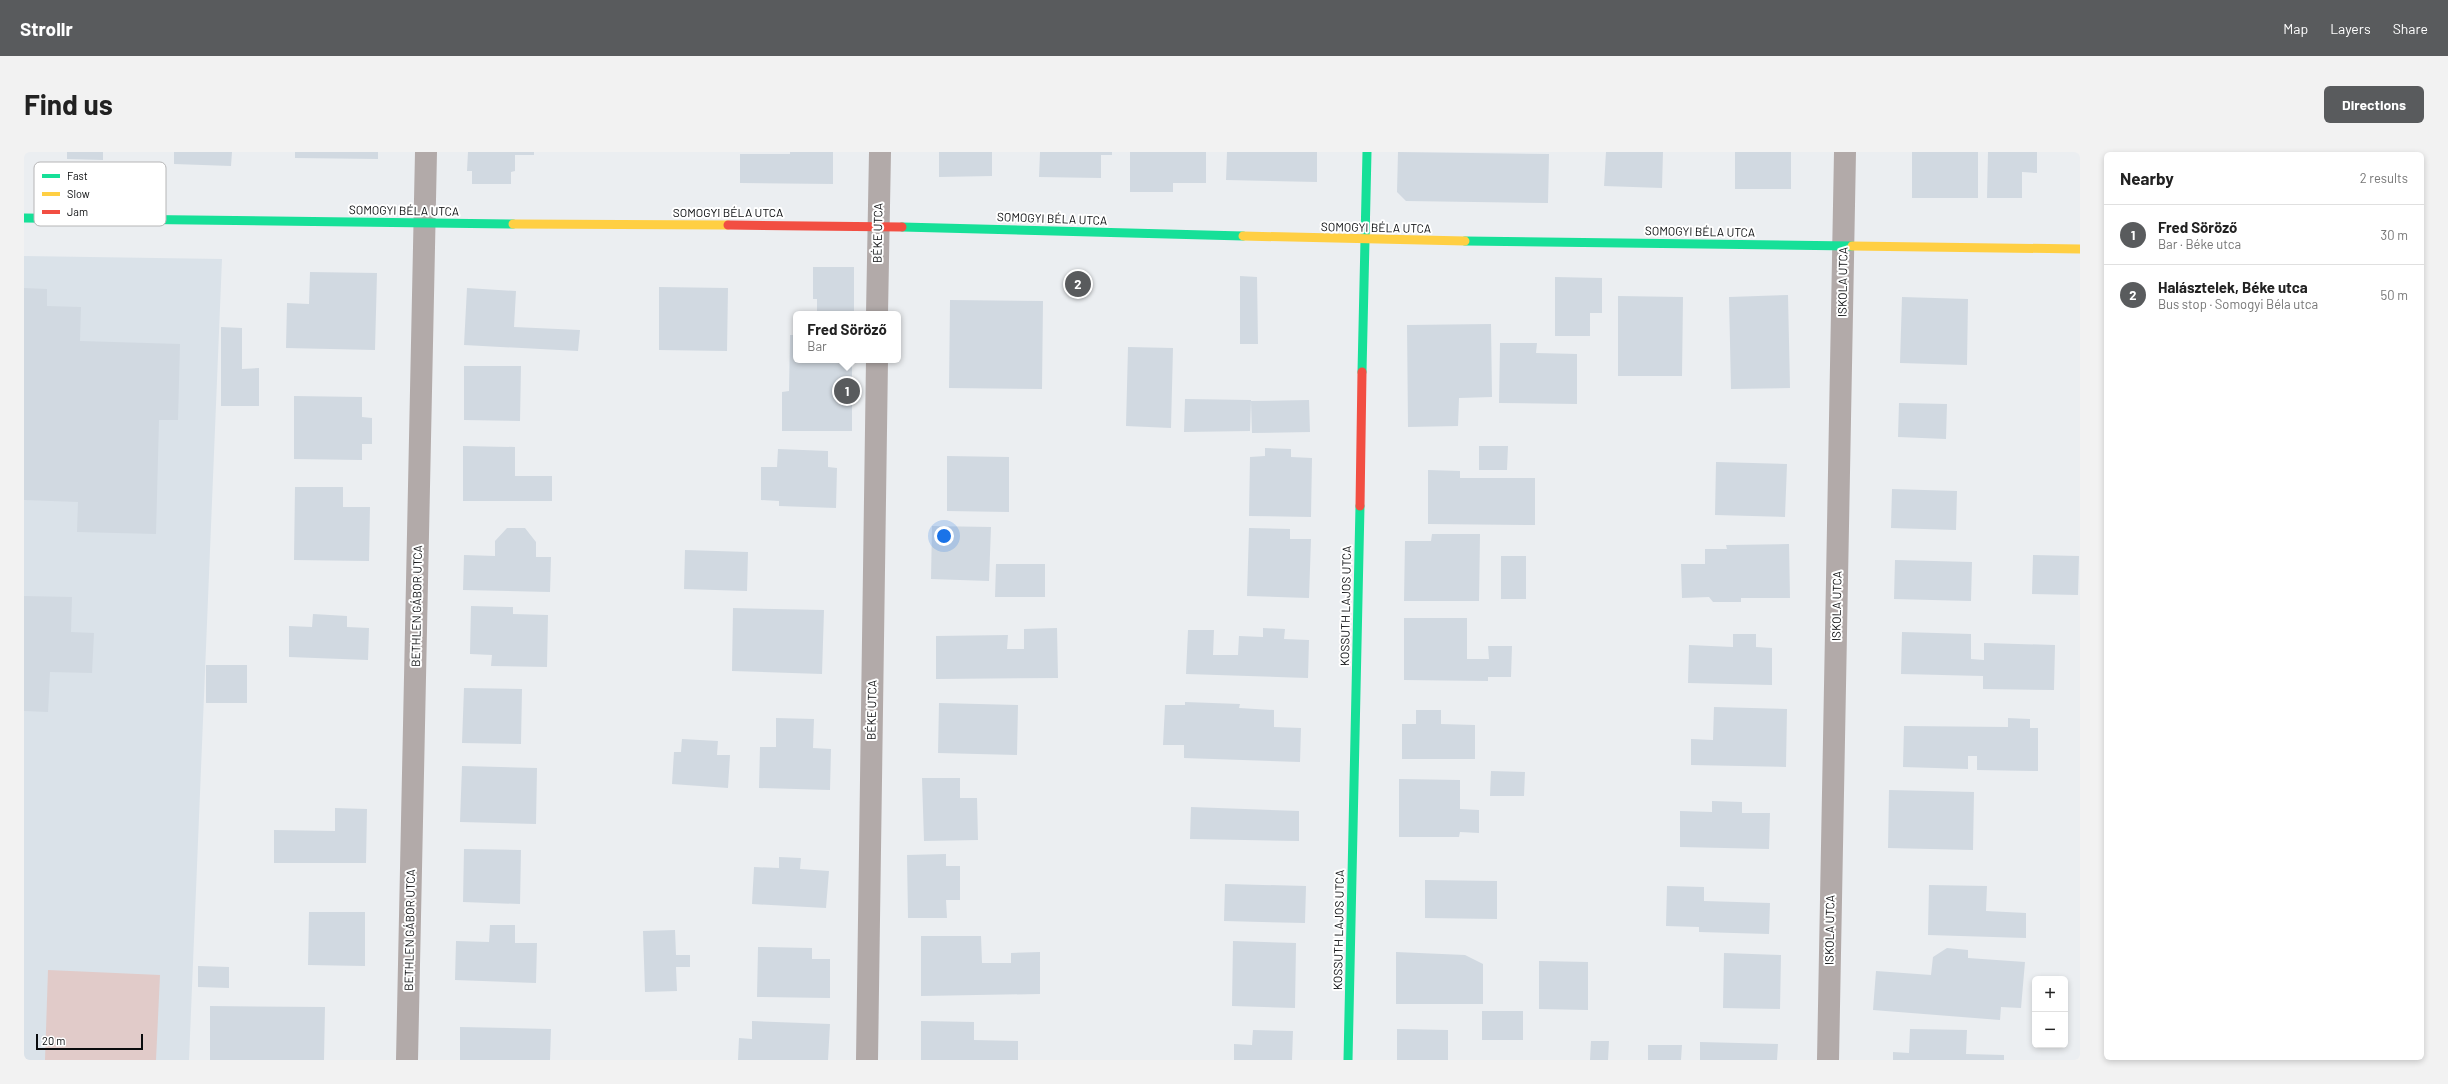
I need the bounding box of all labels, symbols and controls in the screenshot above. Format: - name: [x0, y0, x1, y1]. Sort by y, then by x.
- text: Strollr: [20, 17, 73, 40]
- text: Map: [2283, 20, 2308, 37]
- text: Layers: [2330, 20, 2371, 37]
- text: Share: [2393, 20, 2428, 37]
- button: Directions: [2324, 86, 2424, 123]
- text: Find us: [24, 87, 113, 121]
- legend: [34, 162, 166, 226]
- text: Nearby: [2120, 168, 2174, 188]
- text: Fast: [67, 169, 88, 182]
- text: 2 results: [2360, 170, 2408, 186]
- text: Slow: [67, 187, 90, 200]
- street label: SOMOGYI BÉLA UTCA: [349, 202, 459, 218]
- street label: BÉKE UTCA: [869, 203, 885, 263]
- text: Jam: [67, 205, 88, 218]
- street label: SOMOGYI BÉLA UTCA: [673, 205, 783, 219]
- street label: SOMOGYI BÉLA UTCA: [997, 209, 1107, 227]
- text: Fred Söröző: [2158, 218, 2237, 236]
- street label: SOMOGYI BÉLA UTCA: [1321, 219, 1431, 235]
- street label: SOMOGYI BÉLA UTCA: [1645, 223, 1755, 239]
- text: 1: [2131, 227, 2135, 243]
- text: 30 m: [2381, 227, 2408, 243]
- text: Bar · Béke utca: [2158, 236, 2241, 252]
- street label: ISKOLA UTCA: [1834, 247, 1850, 317]
- pin: 2: [1065, 269, 1091, 299]
- text: Halásztelek, Béke utca: [2158, 278, 2308, 296]
- text: 2: [2129, 287, 2137, 303]
- text: 50 m: [2381, 287, 2408, 303]
- text: Bus stop · Somogyi Béla utca: [2158, 296, 2318, 312]
- popup: [793, 311, 901, 363]
- text: Fred Söröző: [807, 320, 887, 338]
- text: Bar: [807, 338, 827, 354]
- pin: 1: [834, 376, 860, 406]
- your location: [934, 526, 954, 546]
- street label: BETHLEN GÁBOR UTCA: [408, 545, 424, 667]
- street label: KOSSUTH LAJOS UTCA: [1337, 546, 1353, 666]
- street label: ISKOLA UTCA: [1828, 571, 1844, 641]
- street label: BÉKE UTCA: [863, 680, 879, 740]
- street label: BETHLEN GÁBOR UTCA: [401, 869, 417, 991]
- street label: KOSSUTH LAJOS UTCA: [1330, 870, 1346, 990]
- street label: ISKOLA UTCA: [1821, 895, 1837, 965]
- map controls: [2032, 976, 2068, 1048]
- button: +: [2032, 976, 2068, 1012]
- button: −: [2032, 1012, 2068, 1048]
- scale bar: [36, 1032, 143, 1051]
- text: 20 m: [42, 1034, 65, 1047]

